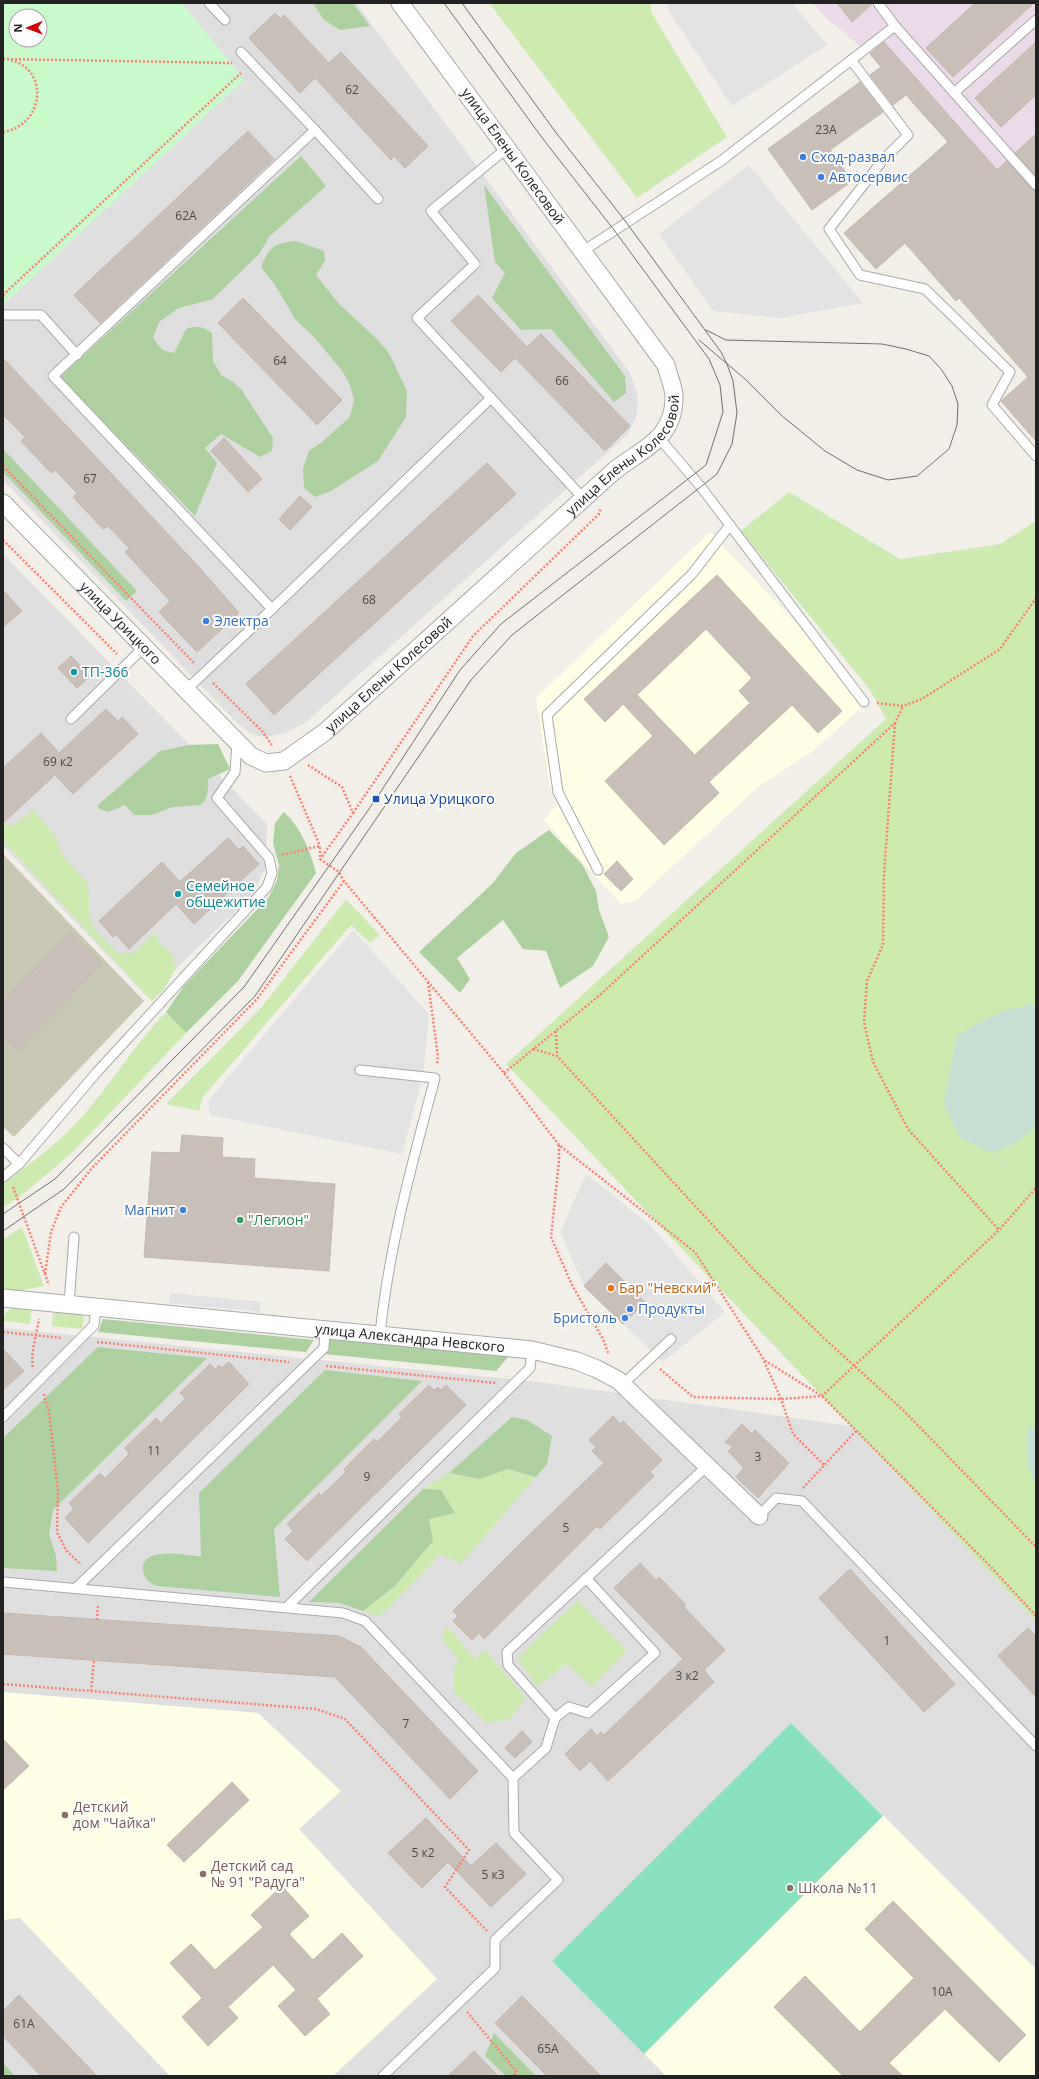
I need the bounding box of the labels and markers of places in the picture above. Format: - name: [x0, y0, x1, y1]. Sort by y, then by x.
- place label: Сход-развал: [811, 147, 895, 166]
- marker: Сход-развал: [798, 152, 808, 162]
- place label: Автосервис: [829, 167, 908, 186]
- marker: Автосервис: [816, 172, 826, 182]
- place label: Электра: [214, 611, 269, 630]
- marker: Электра: [201, 616, 211, 626]
- place label: ТП-366: [82, 662, 128, 681]
- marker: ТП-366: [69, 667, 79, 677]
- place label: Улица Урицкого: [384, 789, 495, 808]
- marker: Улица Урицкого: [371, 794, 381, 804]
- place label: Семейное общежитие: [186, 876, 266, 911]
- marker: Семейное общежитие: [173, 889, 183, 899]
- place label: Магнит: [124, 1200, 175, 1219]
- marker: Магнит: [178, 1205, 188, 1215]
- place label: "Легион": [248, 1210, 309, 1229]
- marker: "Легион": [235, 1215, 245, 1225]
- place label: Бар "Невский": [619, 1278, 717, 1297]
- marker: Бар "Невский": [606, 1283, 616, 1293]
- place label: Продукты: [638, 1299, 705, 1318]
- marker: Продукты: [625, 1304, 635, 1314]
- place label: Бристоль: [553, 1308, 617, 1327]
- marker: Бристоль: [620, 1313, 630, 1323]
- place label: Детский дом "Чайка": [73, 1797, 156, 1832]
- marker: Детский дом "Чайка": [60, 1810, 70, 1820]
- place label: Детский сад № 91 "Радуга": [211, 1856, 305, 1891]
- marker: Детский сад № 91 "Радуга": [198, 1869, 208, 1879]
- place label: Школа №11: [798, 1878, 878, 1897]
- marker: Школа №11: [785, 1883, 795, 1893]

